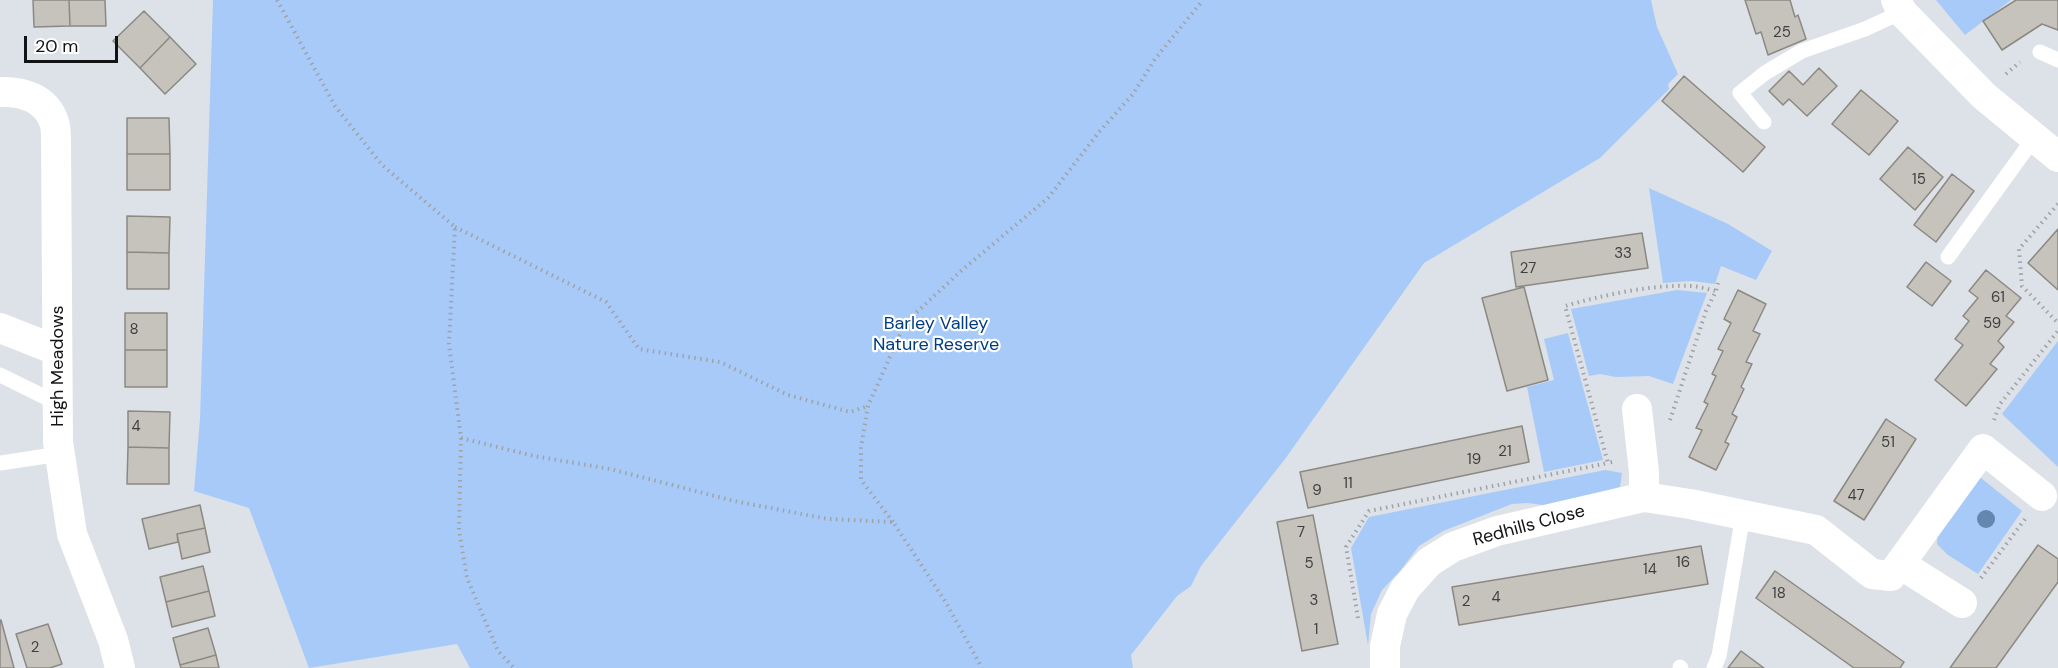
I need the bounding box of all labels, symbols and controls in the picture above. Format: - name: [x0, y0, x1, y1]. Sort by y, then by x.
- scale bar: [27, 24, 122, 62]
- house number: 25: [1773, 24, 1791, 42]
- text: 20 m: [35, 34, 78, 58]
- house number: 15: [1912, 171, 1926, 189]
- house number: 33: [1614, 245, 1632, 263]
- house number: 27: [1520, 260, 1536, 278]
- house number: 61: [1991, 289, 2005, 307]
- street label: High Meadows: [47, 305, 69, 427]
- park label: Barley Valley Nature Reserve: [873, 313, 999, 356]
- house number: 59: [1983, 315, 2001, 333]
- house number: 8: [129, 321, 139, 339]
- house number: 4: [131, 418, 141, 436]
- house number: 51: [1881, 434, 1895, 452]
- house number: 21: [1498, 443, 1512, 461]
- house number: 19: [1467, 451, 1481, 469]
- house number: 11: [1343, 475, 1353, 493]
- house number: 9: [1312, 482, 1322, 500]
- house number: 47: [1847, 487, 1865, 505]
- street label: Redhills Close: [1471, 501, 1587, 551]
- house number: 7: [1297, 524, 1305, 542]
- house number: 16: [1676, 554, 1690, 572]
- house number: 5: [1304, 555, 1314, 573]
- house number: 14: [1643, 561, 1657, 579]
- house number: 18: [1772, 585, 1786, 603]
- house number: 4: [1491, 589, 1501, 607]
- house number: 3: [1310, 592, 1318, 610]
- house number: 2: [1462, 593, 1470, 611]
- house number: 1: [1314, 621, 1318, 639]
- house number: 2: [31, 639, 39, 657]

